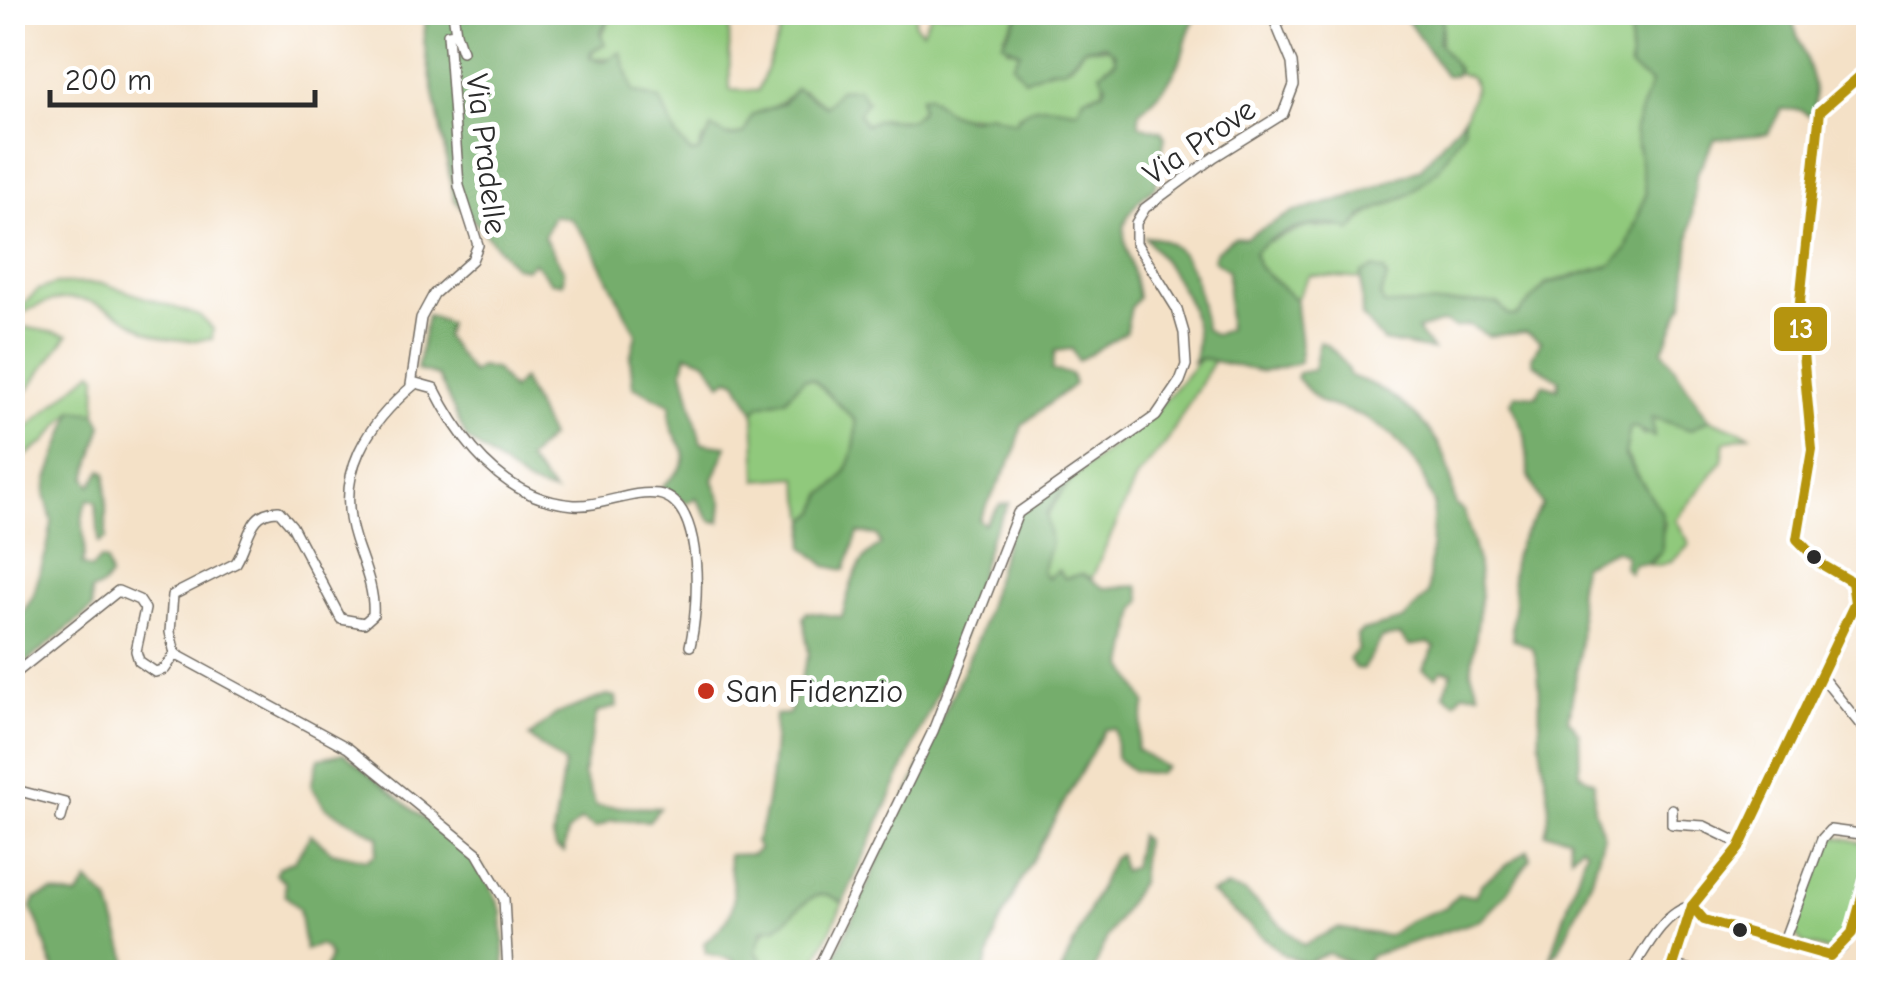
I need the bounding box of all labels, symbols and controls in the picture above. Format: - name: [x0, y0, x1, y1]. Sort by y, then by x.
- scale bar: [50, 45, 315, 107]
- text: 200 m: [65, 63, 152, 98]
- street label: Via Pradelle: [458, 72, 515, 236]
- street label: Via Prove: [1136, 91, 1262, 192]
- line badge: 13: [1772, 305, 1829, 353]
- text: 13: [1789, 313, 1813, 345]
- unlabelled marker: [1804, 547, 1824, 567]
- place label: San Fidenzio: [726, 673, 903, 710]
- marker: San Fidenzio: [695, 680, 717, 702]
- unlabelled marker: [1730, 920, 1750, 940]

